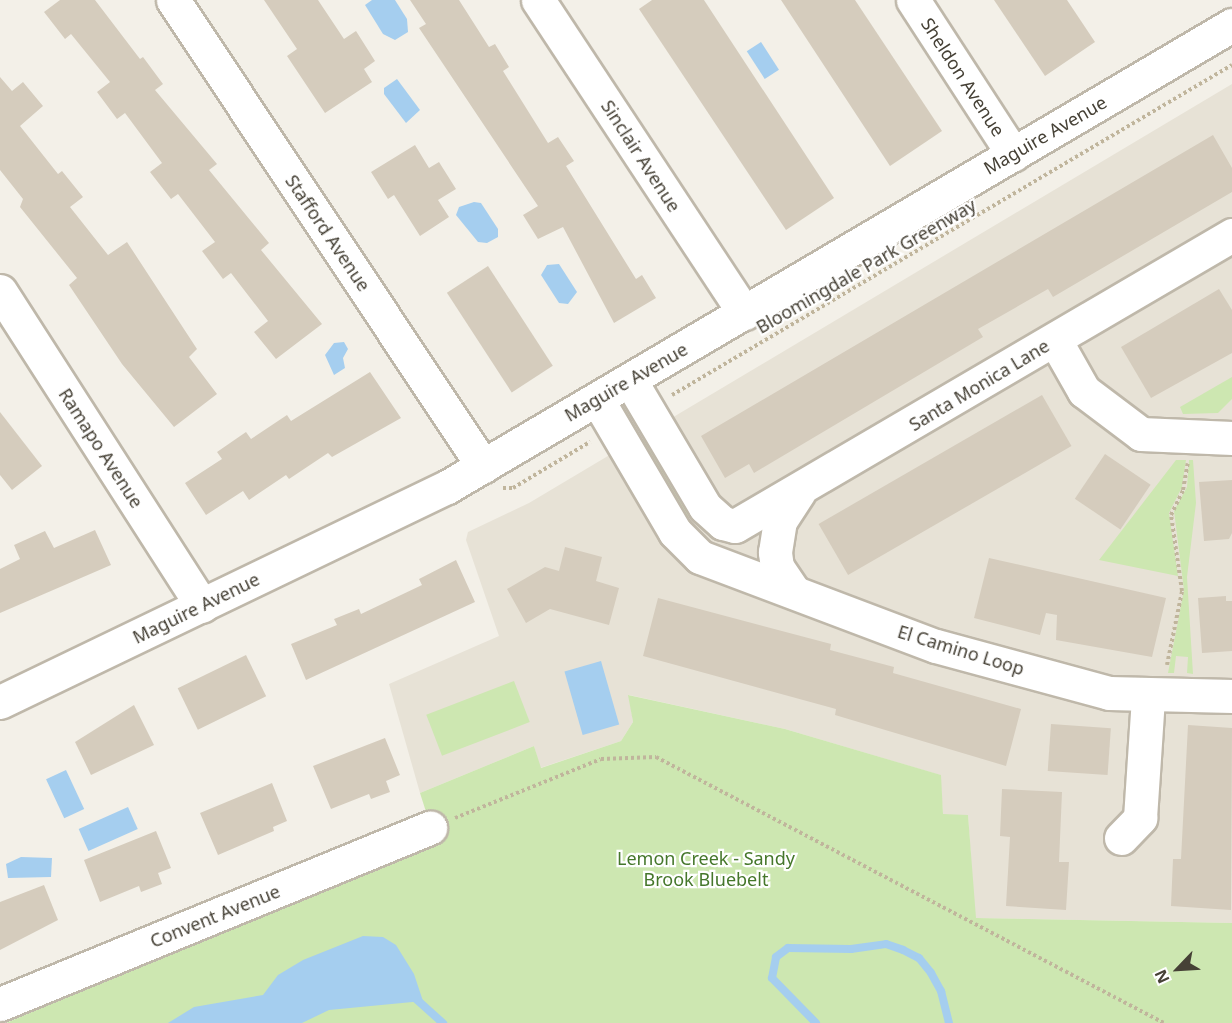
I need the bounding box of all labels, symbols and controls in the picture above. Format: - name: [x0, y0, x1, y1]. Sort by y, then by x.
- street label: Sheldon Avenue: [917, 14, 1009, 140]
- street label: Maguire Avenue: [980, 91, 1110, 179]
- street label: Sinclair Avenue: [597, 96, 685, 216]
- street label: Stafford Avenue: [281, 171, 375, 295]
- street label: Bloomingdale Park Greenway: [752, 194, 980, 338]
- street label: Santa Monica Lane: [905, 335, 1053, 435]
- street label: Maguire Avenue: [561, 338, 691, 426]
- street label: Ramapo Avenue: [54, 384, 148, 512]
- street label: Maguire Avenue: [129, 568, 263, 648]
- street label: El Camino Loop: [895, 620, 1027, 680]
- park label: Lemon Creek - Sandy Brook Bluebelt: [617, 848, 795, 890]
- street label: Convent Avenue: [147, 880, 283, 952]
- north arrow: [1148, 939, 1208, 999]
- text: N: [1149, 966, 1174, 987]

